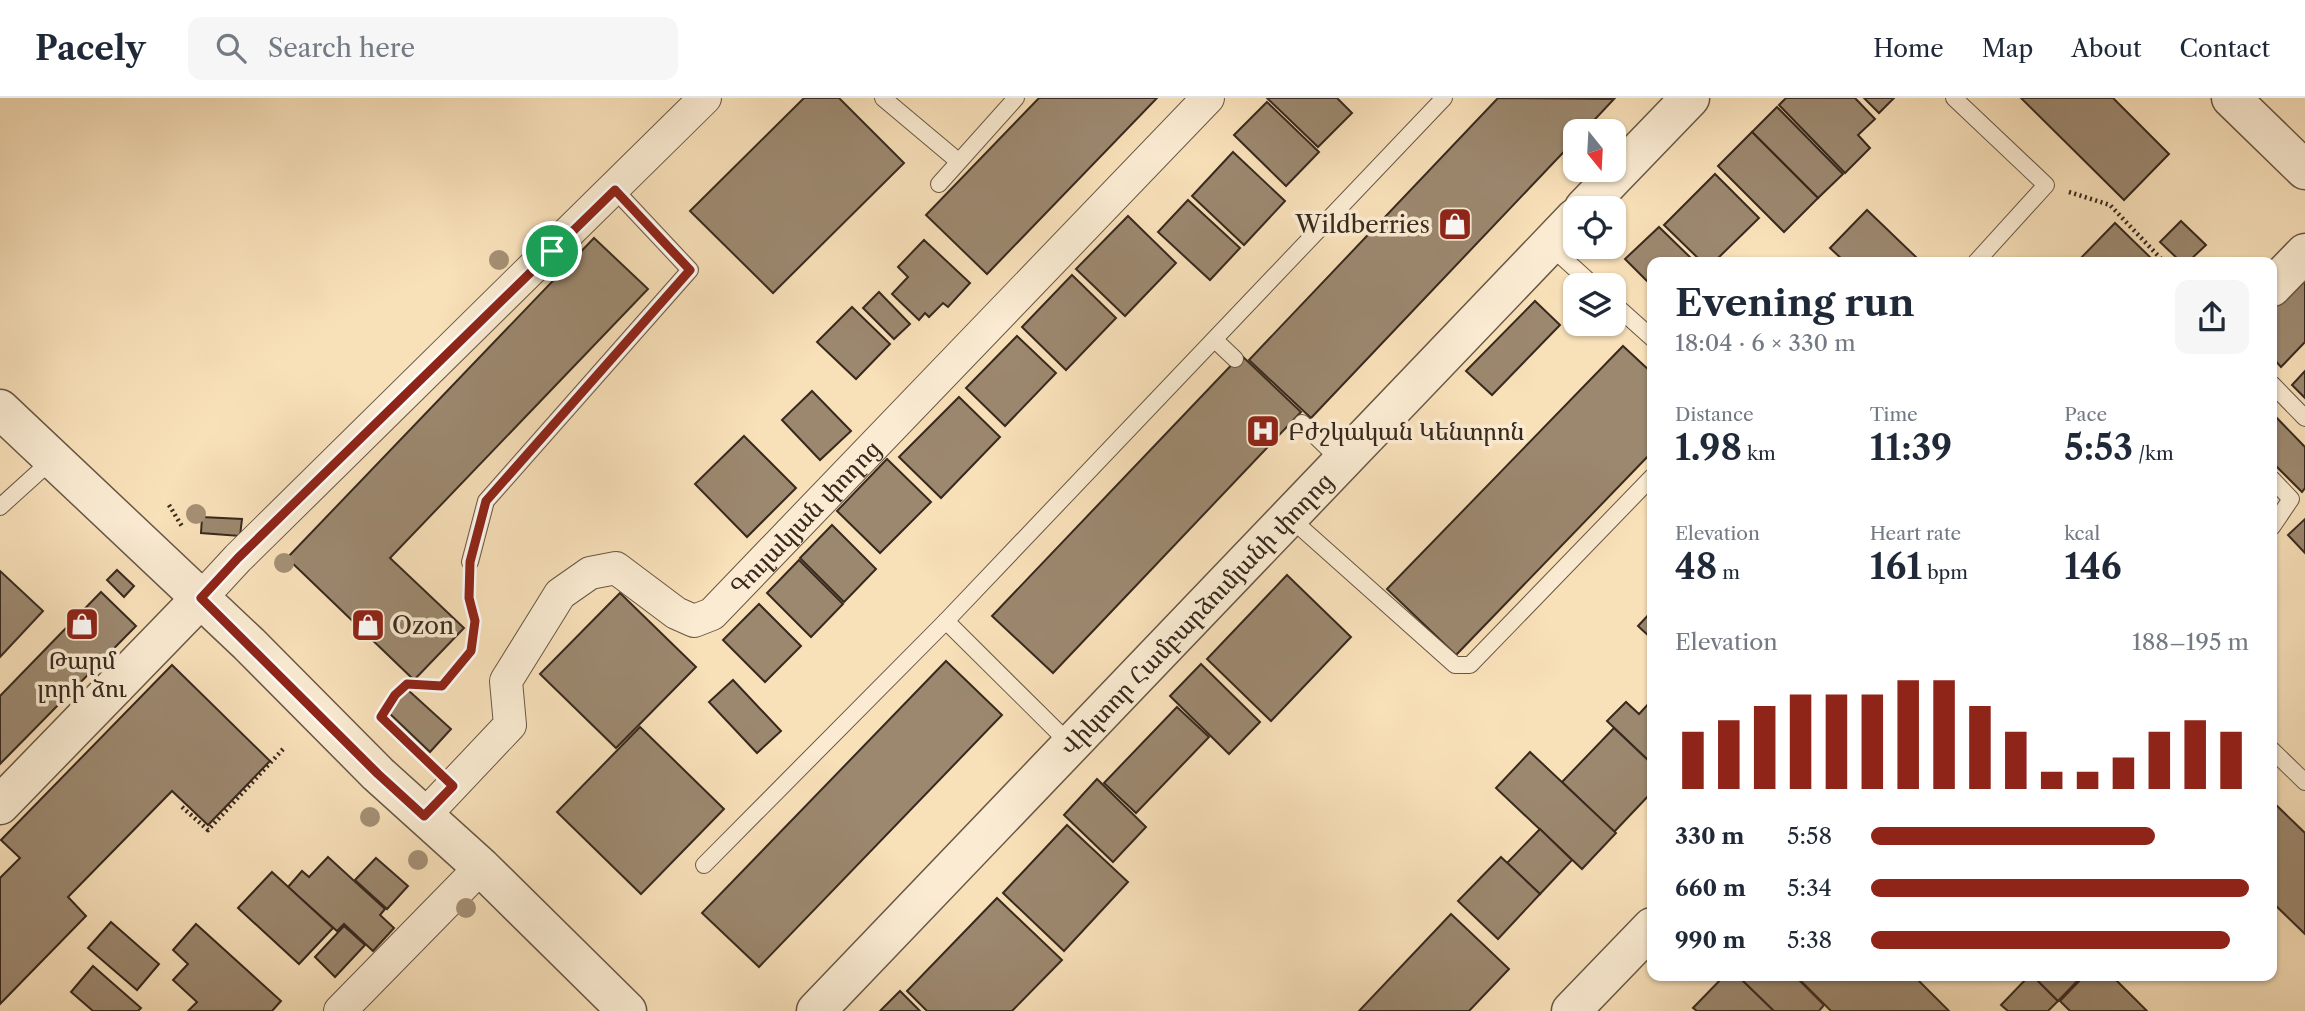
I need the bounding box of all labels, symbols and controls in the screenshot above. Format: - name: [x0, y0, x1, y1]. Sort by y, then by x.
- search box: [188, 17, 678, 80]
- text: Pacely: [35, 28, 146, 69]
- icon: search: [212, 29, 250, 67]
- text: Search here: [268, 32, 415, 64]
- text: Home: [1873, 34, 1944, 63]
- text: Map: [1982, 34, 2033, 63]
- text: About: [2071, 34, 2142, 63]
- text: Contact: [2180, 34, 2270, 63]
- north arrow: [1563, 119, 1626, 182]
- map controls: [1563, 119, 1626, 336]
- button: locate: [1563, 196, 1626, 259]
- shop icon: Wildberries: [1436, 205, 1474, 243]
- place label: Wildberries: [1294, 210, 1430, 239]
- pin: [522, 221, 582, 281]
- icon: arrive: [533, 232, 571, 270]
- button: layers: [1563, 273, 1626, 336]
- text: Evening run: [1675, 279, 1915, 326]
- button: share: [2175, 280, 2249, 354]
- text: 18:04 · 6 × 330 m: [1675, 329, 1856, 357]
- text: Distance: [1675, 403, 1754, 426]
- text: Time: [1870, 403, 1918, 426]
- text: Pace: [2064, 403, 2107, 426]
- hospital icon: Բժշկական Կենտրոն: [1244, 412, 1282, 450]
- place label: Բժշկական Կենտրոն: [1288, 417, 1524, 446]
- text: 1.98: [1675, 426, 1742, 469]
- text: 11:39: [1870, 426, 1952, 469]
- text: 5:53: [2064, 426, 2133, 469]
- street label: Գուլակյան փողոց: [724, 434, 886, 601]
- text: km: [1742, 442, 1776, 465]
- text: /km: [2133, 442, 2174, 465]
- street label: Վիկտոր Համբարձումյանի փողոց: [1054, 466, 1339, 761]
- text: Elevation: [1675, 522, 1760, 545]
- text: Heart rate: [1870, 522, 1961, 545]
- text: kcal: [2064, 522, 2100, 545]
- text: 48: [1675, 545, 1717, 588]
- text: 161: [1870, 545, 1922, 588]
- text: 146: [2064, 545, 2122, 588]
- text: m: [1717, 561, 1740, 584]
- text: bpm: [1922, 561, 1968, 584]
- shop icon: Թարմ լորի ձու: [63, 605, 101, 643]
- shop icon: Ozon: [349, 606, 387, 644]
- place label: Ozon: [392, 611, 454, 640]
- text: Elevation: [1675, 628, 1778, 656]
- text: 188–195 m: [2132, 628, 2249, 656]
- place label: Թարմ լորի ձու: [38, 646, 127, 703]
- text: 330 m: [1675, 822, 1744, 850]
- text: 5:58: [1787, 822, 1832, 850]
- text: 660 m: [1675, 874, 1746, 902]
- text: 5:34: [1787, 874, 1832, 902]
- text: 990 m: [1675, 926, 1746, 954]
- text: 5:38: [1787, 926, 1832, 954]

